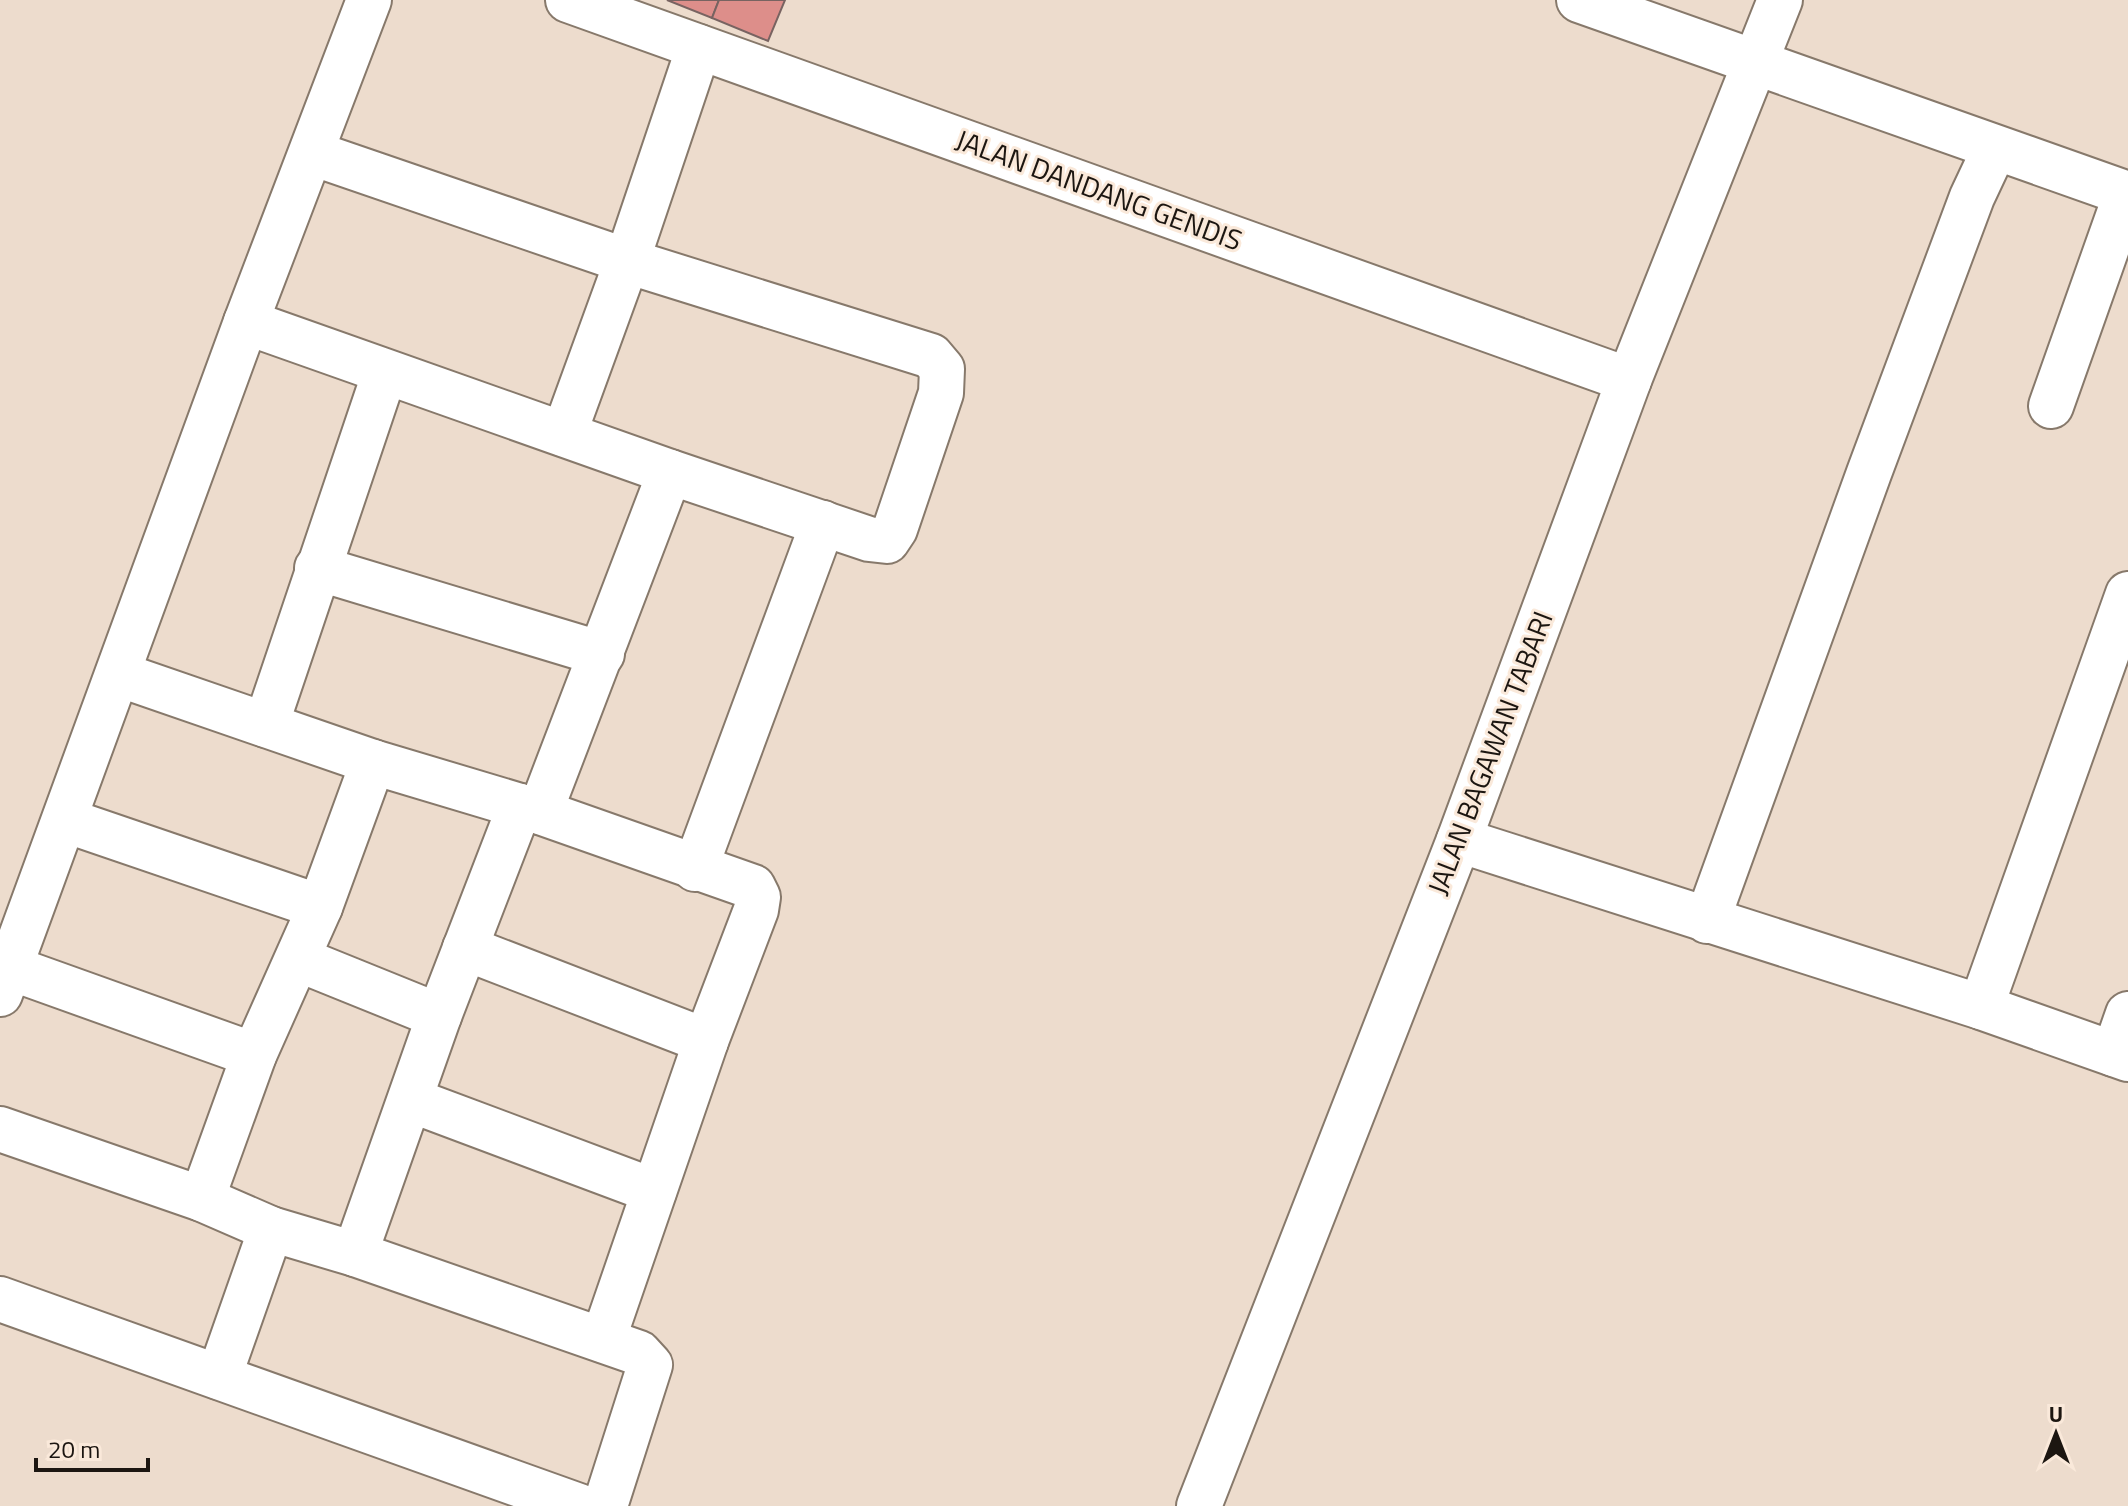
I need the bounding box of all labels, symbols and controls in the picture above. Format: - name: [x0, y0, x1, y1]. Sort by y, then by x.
- street label: JALAN DANDANG GENDIS: [950, 118, 1248, 261]
- street label: JALAN BAGAWAN TABARI: [1416, 605, 1563, 901]
- north arrow: [2016, 1394, 2096, 1474]
- text: U: [2049, 1397, 2063, 1431]
- scale bar: [36, 1422, 148, 1472]
- text: 20 m: [48, 1431, 100, 1467]

